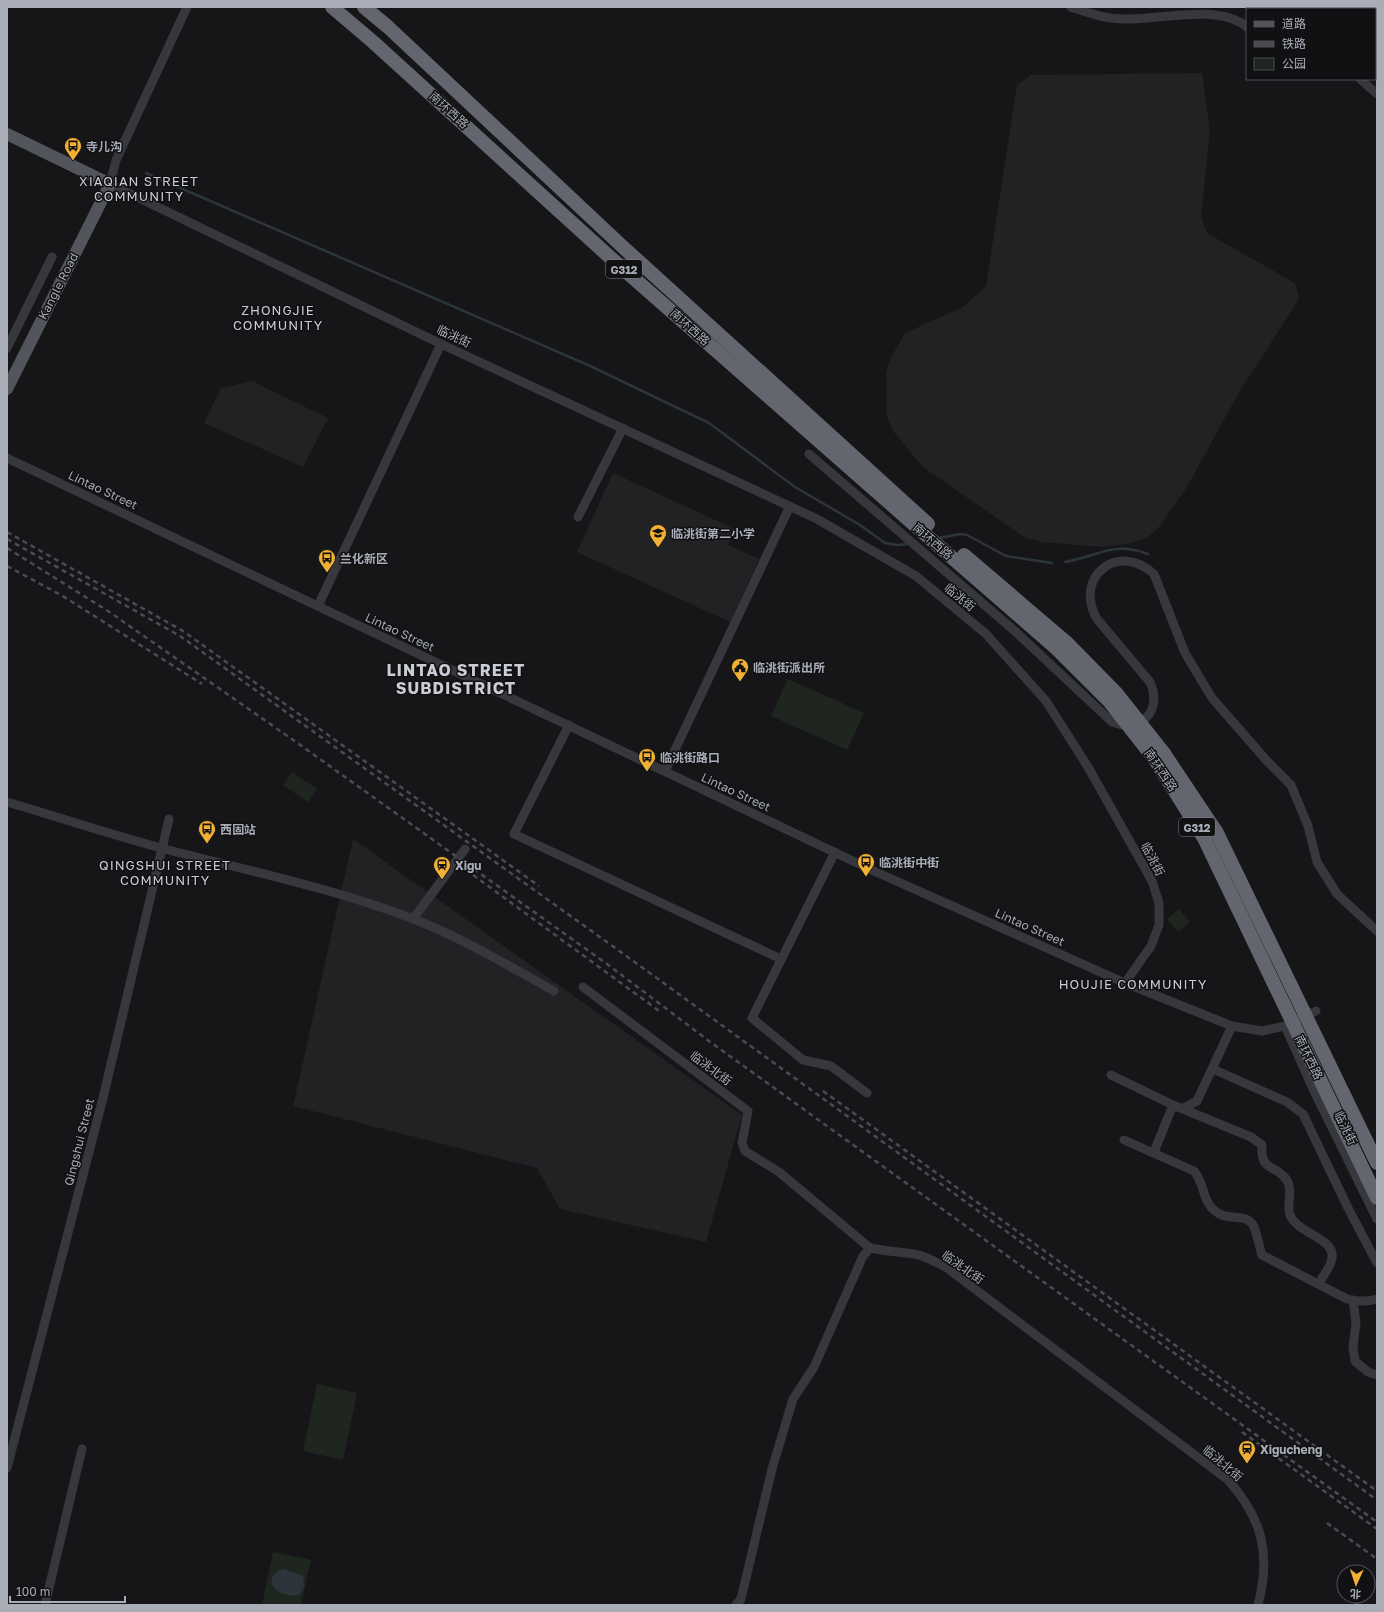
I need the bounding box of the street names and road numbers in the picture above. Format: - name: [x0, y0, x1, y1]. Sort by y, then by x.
- street label: 南环西路: [426, 88, 472, 132]
- street label: Kangle Road: [35, 250, 81, 322]
- road number: G312: [606, 260, 642, 278]
- street label: 南环西路: [667, 305, 713, 349]
- street label: 临洮街: [435, 322, 473, 350]
- street label: Lintao Street: [66, 467, 140, 513]
- street label: 南环西路: [910, 520, 956, 562]
- street label: 临洮街: [941, 580, 979, 614]
- street label: Lintao Street: [363, 609, 437, 655]
- street label: 南环西路: [1141, 746, 1181, 794]
- street label: Lintao Street: [699, 769, 773, 815]
- road number: G312: [1179, 818, 1215, 836]
- street label: 临洮街: [1138, 840, 1168, 878]
- street label: Lintao Street: [993, 905, 1067, 949]
- street label: 南环西路: [1292, 1032, 1326, 1082]
- street label: 临洮北街: [687, 1048, 735, 1088]
- street label: Qingshui Street: [61, 1097, 97, 1187]
- street label: 临洮街: [1331, 1109, 1361, 1147]
- street label: 临洮北街: [939, 1247, 987, 1287]
- street label: 临洮北街: [1200, 1442, 1246, 1484]

